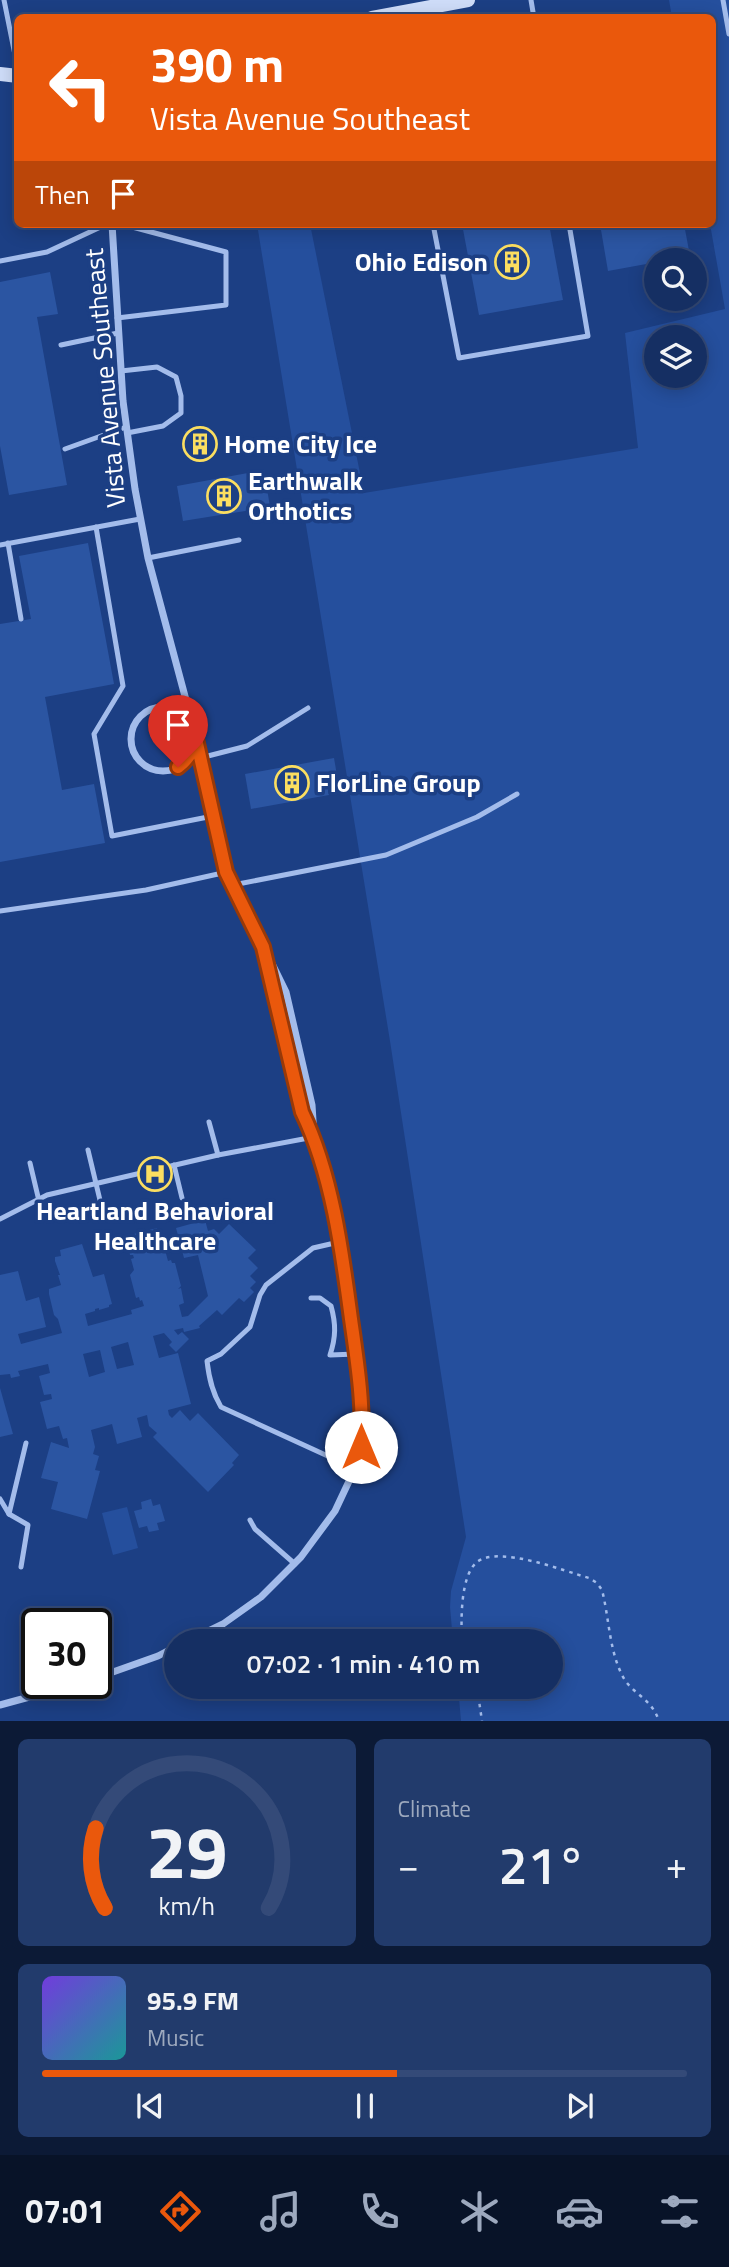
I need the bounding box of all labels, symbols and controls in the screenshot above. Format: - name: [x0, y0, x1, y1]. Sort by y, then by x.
- text: 390 m: [150, 26, 284, 101]
- icon: left: [35, 42, 126, 133]
- text: Vista Avenue Southeast: [150, 94, 470, 142]
- text: Then: [35, 175, 90, 214]
- icon: arrive: [104, 175, 142, 213]
- place label: Ohio Edison: [355, 242, 488, 281]
- building icon: Ohio Edison: [493, 243, 531, 281]
- street label: Vista Avenue Southeast: [74, 247, 135, 509]
- map controls: [644, 248, 707, 388]
- button: search: [644, 248, 707, 311]
- button: layers: [644, 325, 707, 388]
- place label: Home City Ice: [224, 424, 377, 463]
- building icon: Home City Ice: [181, 425, 219, 463]
- place label: Earthwalk Orthotics: [248, 461, 363, 530]
- building icon: Earthwalk Orthotics: [205, 477, 243, 515]
- pin: [148, 695, 208, 767]
- icon: arrive: [159, 706, 197, 744]
- place label: FlorLine Group: [316, 763, 481, 802]
- building icon: FlorLine Group: [273, 764, 311, 802]
- hospital icon: Heartland Behavioral Healthcare: [136, 1155, 174, 1193]
- place label: Heartland Behavioral Healthcare: [36, 1191, 274, 1260]
- position arrow: [324, 1410, 398, 1484]
- speed limit sign: 30: [21, 1608, 112, 1699]
- text: 07:02 · 1 min · 410 m: [247, 1644, 480, 1683]
- text: Climate: [398, 1791, 471, 1826]
- text: 29: [146, 1797, 228, 1907]
- text: 21°: [499, 1825, 586, 1904]
- text: −: [398, 1836, 419, 1894]
- text: +: [666, 1836, 687, 1894]
- text: km/h: [158, 1887, 215, 1925]
- text: 95.9 FM: [147, 1981, 239, 2020]
- text: Music: [147, 2020, 204, 2055]
- icon: previous: [131, 2087, 169, 2125]
- icon: pause: [346, 2087, 384, 2125]
- icon: next: [561, 2087, 599, 2125]
- text: 07:01: [25, 2187, 105, 2235]
- icon: directions: [156, 2187, 205, 2236]
- icon: music: [256, 2187, 305, 2236]
- icon: phone: [355, 2187, 404, 2236]
- icon: climate: [455, 2187, 504, 2236]
- icon: car: [555, 2187, 604, 2236]
- icon: filters: [655, 2187, 704, 2236]

